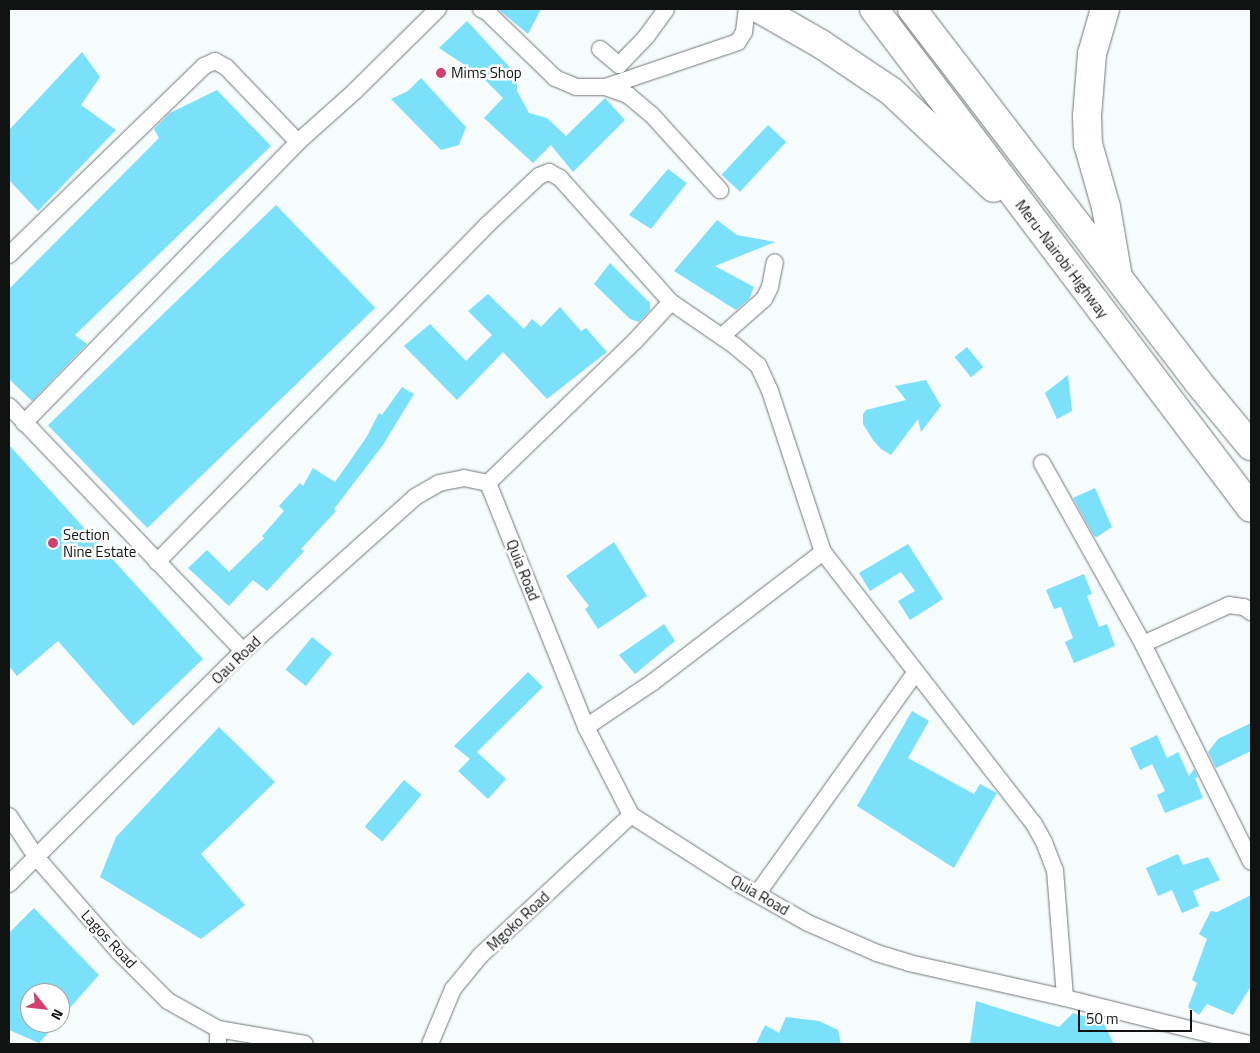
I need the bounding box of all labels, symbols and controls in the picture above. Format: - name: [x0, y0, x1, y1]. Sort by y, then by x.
- place label: Mims Shop: [451, 64, 522, 82]
- marker: Mims Shop: [435, 67, 447, 79]
- street label: Meru-Nairobi Highway: [1012, 196, 1112, 322]
- place label: Section Nine Estate: [63, 525, 136, 560]
- marker: Section Nine Estate: [47, 537, 59, 549]
- street label: Quia Road: [503, 537, 543, 603]
- street label: Oau Road: [208, 632, 264, 688]
- street label: Quia Road: [728, 871, 792, 919]
- street label: Mgoko Road: [483, 888, 553, 954]
- street label: Lagos Road: [77, 906, 141, 972]
- north arrow: [20, 983, 70, 1033]
- scale bar: [1080, 1000, 1194, 1032]
- text: N: [46, 1006, 69, 1024]
- text: 50 m: [1086, 1007, 1119, 1030]

